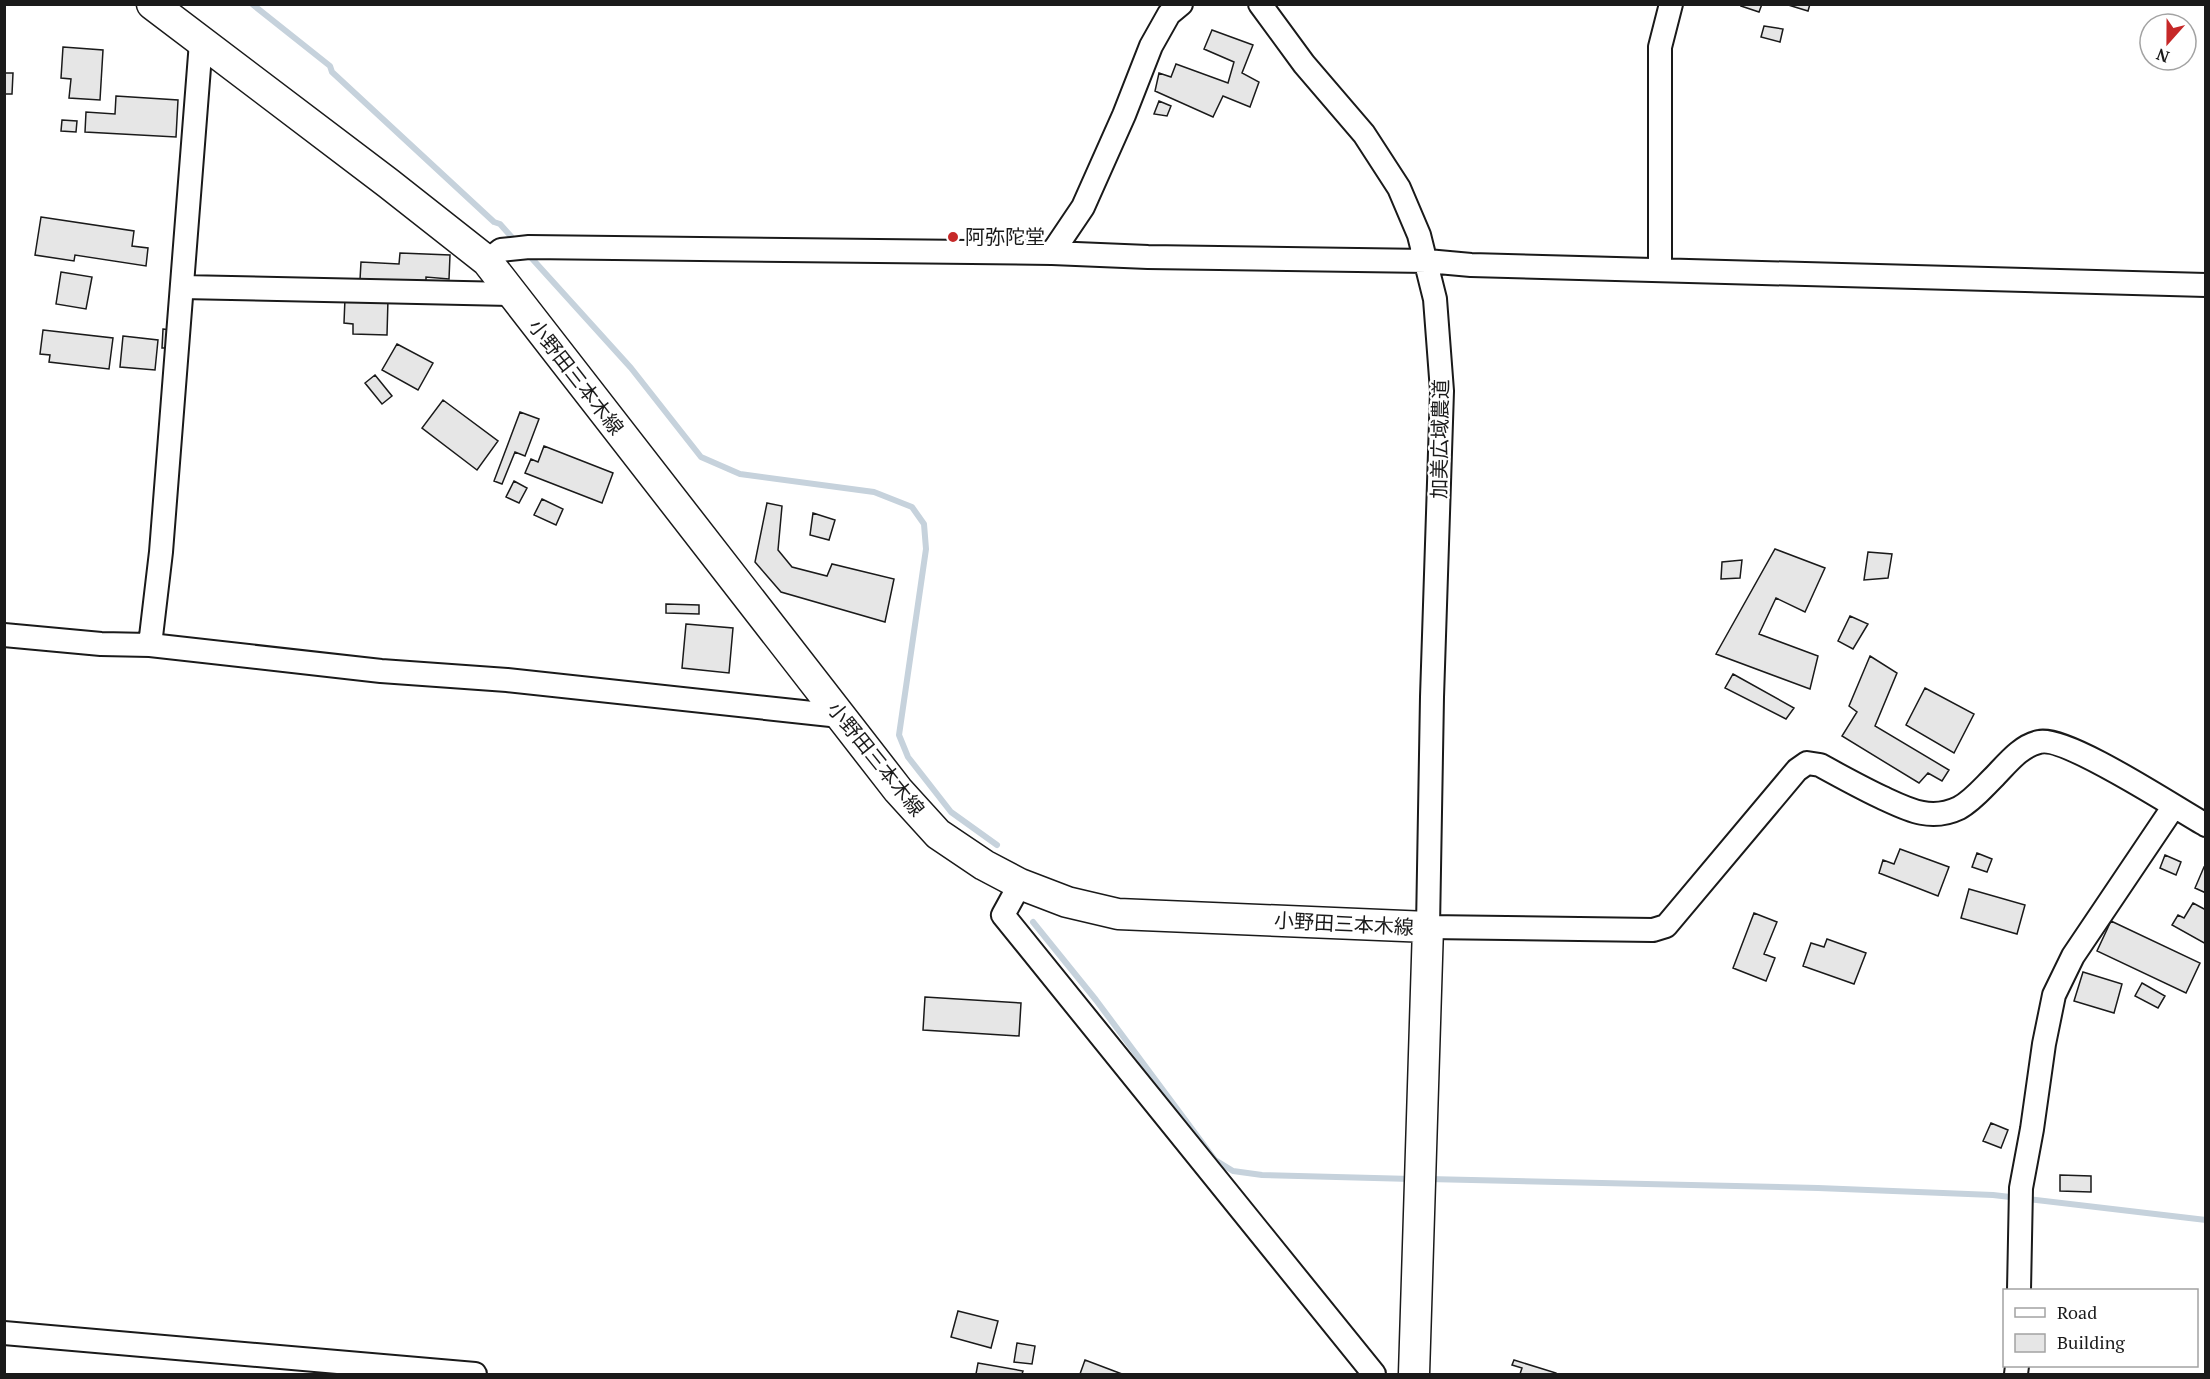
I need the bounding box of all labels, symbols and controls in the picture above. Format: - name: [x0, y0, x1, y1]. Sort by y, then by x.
- north arrow: [2138, 12, 2198, 72]
- text: N: [2153, 44, 2172, 68]
- place label: 阿弥陀堂: [965, 223, 1045, 250]
- marker: 阿弥陀堂: [946, 230, 960, 244]
- street label: 小野田三本木線: [523, 313, 630, 440]
- street label: 加美広域農道: [1425, 379, 1454, 499]
- street label: 小野田三本木線: [822, 696, 931, 822]
- street label: 小野田三本木線: [1273, 906, 1415, 941]
- legend: [2003, 1289, 2198, 1367]
- text: Road: [2057, 1300, 2097, 1324]
- text: Building: [2057, 1330, 2125, 1354]

